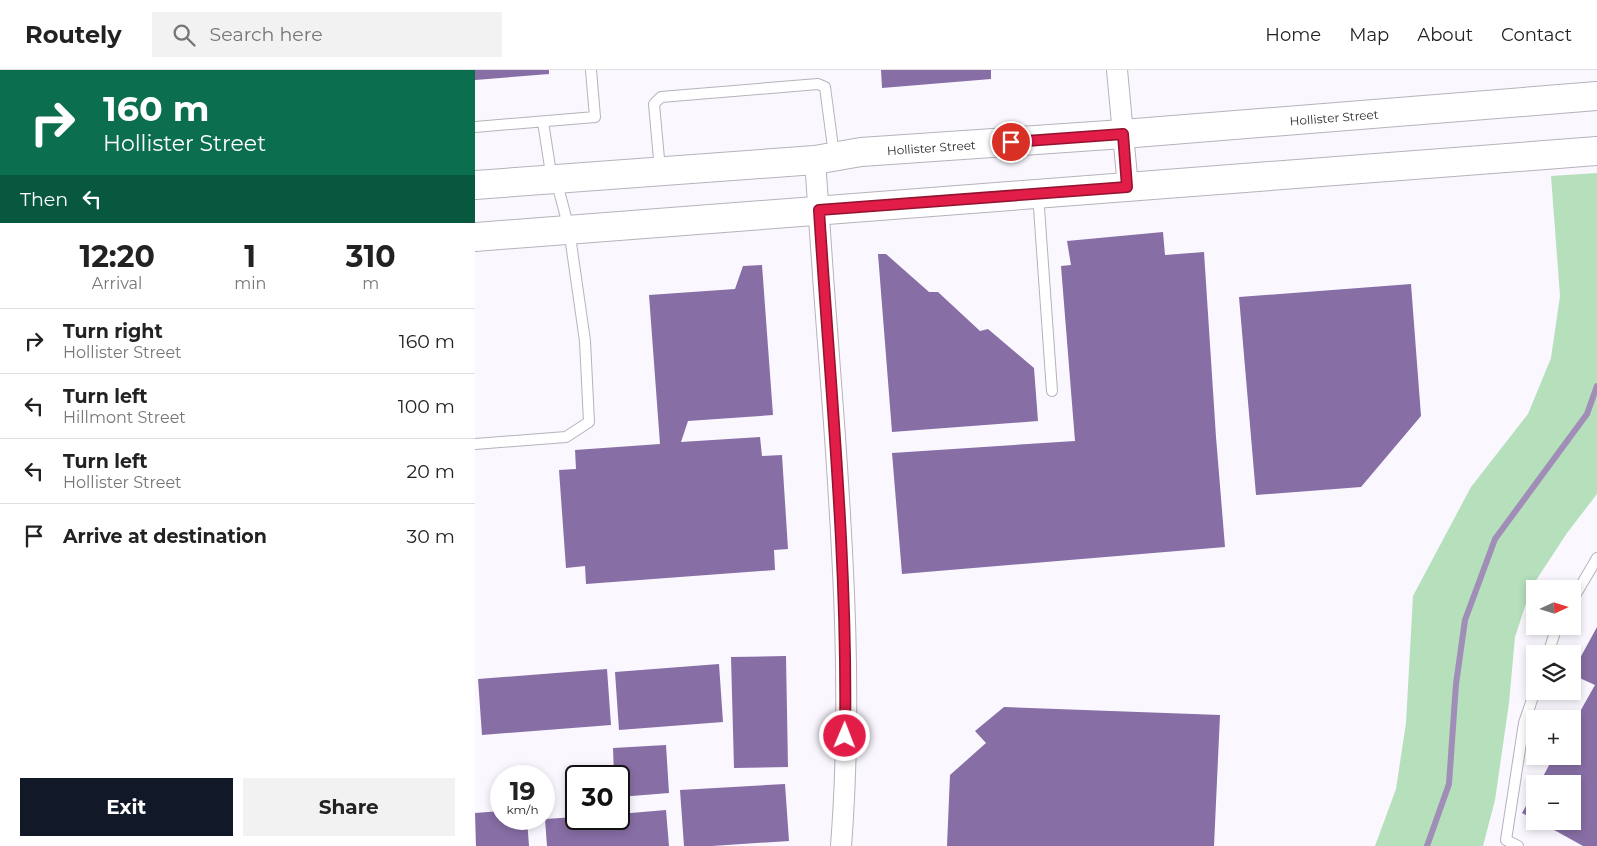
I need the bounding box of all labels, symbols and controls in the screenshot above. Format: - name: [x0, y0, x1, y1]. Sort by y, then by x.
- search box: [152, 12, 502, 57]
- text: Routely: [25, 20, 122, 49]
- icon: search: [170, 21, 198, 49]
- text: Search here: [210, 23, 323, 46]
- text: Home: [1265, 24, 1321, 46]
- text: Map: [1349, 24, 1389, 46]
- text: About: [1417, 24, 1473, 46]
- text: Contact: [1501, 24, 1572, 46]
- text: 160 m: [103, 87, 209, 130]
- icon: right: [20, 90, 85, 155]
- street label: Hollister Street: [1289, 106, 1379, 128]
- pin: [990, 121, 1032, 163]
- icon: arrive: [997, 128, 1025, 156]
- text: Hollister Street: [103, 130, 266, 157]
- street label: Hollister Street: [886, 137, 976, 158]
- icon: left: [78, 185, 106, 213]
- text: Then: [20, 188, 68, 211]
- text: 12:20: [79, 238, 155, 275]
- text: 1: [244, 238, 256, 275]
- text: 310: [346, 238, 396, 275]
- text: Arrival: [92, 274, 142, 293]
- text: min: [234, 274, 266, 293]
- text: m: [362, 274, 379, 293]
- text: Turn right: [63, 320, 163, 343]
- icon: right: [20, 327, 48, 355]
- text: 160 m: [399, 330, 455, 353]
- text: Hollister Street: [63, 343, 182, 362]
- text: Turn left: [63, 385, 148, 408]
- icon: left: [20, 392, 48, 420]
- text: 100 m: [398, 395, 455, 418]
- text: Hillmont Street: [63, 408, 186, 427]
- text: Turn left: [63, 450, 148, 473]
- icon: left: [20, 457, 48, 485]
- text: 20 m: [407, 460, 455, 483]
- text: Hollister Street: [63, 473, 182, 492]
- icon: arrive: [20, 522, 48, 550]
- text: Arrive at destination: [63, 525, 267, 548]
- text: 30 m: [407, 525, 455, 548]
- north arrow: [1526, 580, 1581, 635]
- map controls: [1526, 580, 1581, 830]
- button: layers: [1526, 645, 1581, 700]
- position arrow: [818, 709, 870, 761]
- button: +: [1526, 710, 1581, 765]
- speed limit sign: 30: [565, 765, 630, 830]
- button: −: [1526, 775, 1581, 830]
- text: 19: [510, 776, 535, 806]
- button: Exit: [20, 778, 233, 836]
- button: Share: [243, 778, 455, 836]
- text: km/h: [506, 802, 539, 817]

